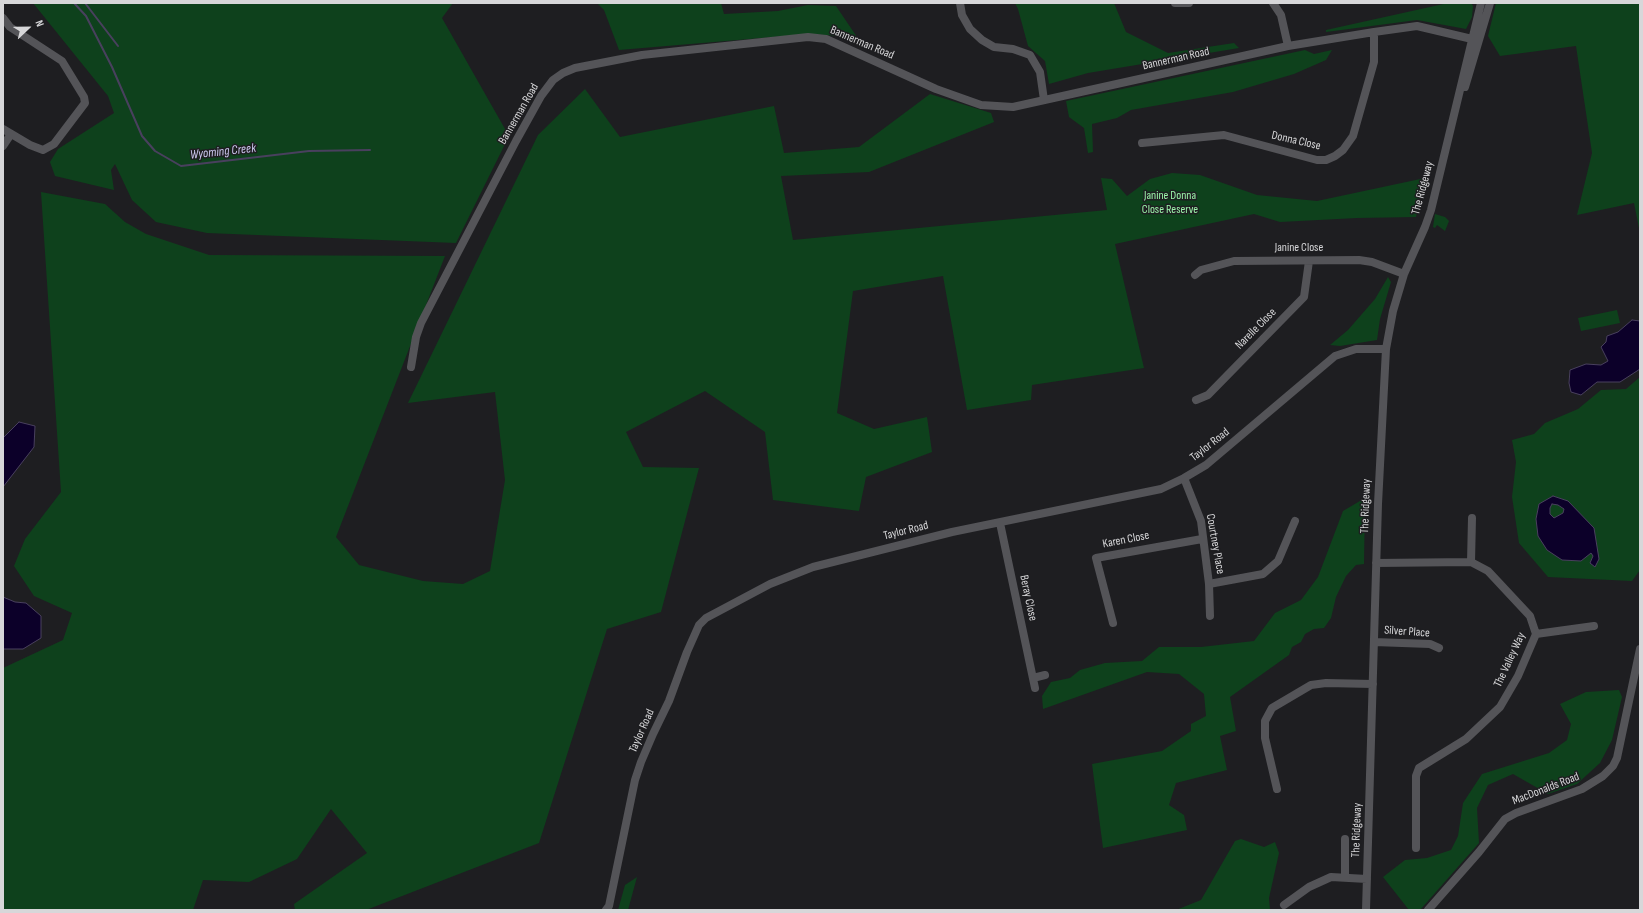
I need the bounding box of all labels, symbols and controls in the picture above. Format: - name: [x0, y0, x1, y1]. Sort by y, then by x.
- north arrow: [8, 8, 48, 48]
- text: N: [32, 18, 47, 28]
- street label: Bannerman Road: [828, 23, 896, 63]
- street label: Bannerman Road: [1141, 44, 1211, 74]
- street label: Bannerman Road: [496, 81, 542, 147]
- street label: Donna Close: [1270, 128, 1322, 154]
- water label: Wyoming Creek: [189, 141, 257, 163]
- street label: The Ridgeway: [1409, 160, 1437, 216]
- park label: Janine Donna Close Reserve: [1142, 189, 1198, 217]
- street label: Janine Close: [1275, 241, 1323, 255]
- street label: Narelle Close: [1232, 305, 1280, 353]
- street label: Taylor Road: [1188, 425, 1232, 465]
- street label: The Ridgeway: [1358, 478, 1374, 534]
- street label: Courtney Place: [1203, 513, 1227, 575]
- street label: Taylor Road: [882, 518, 930, 544]
- street label: Karen Close: [1101, 528, 1151, 552]
- street label: Beray Close: [1016, 574, 1040, 622]
- street label: Silver Place: [1384, 623, 1430, 641]
- street label: The Valley Way: [1491, 630, 1529, 690]
- street label: Taylor Road: [626, 707, 658, 755]
- street label: MacDonalds Road: [1510, 770, 1582, 808]
- street label: The Ridgeway: [1349, 802, 1365, 858]

